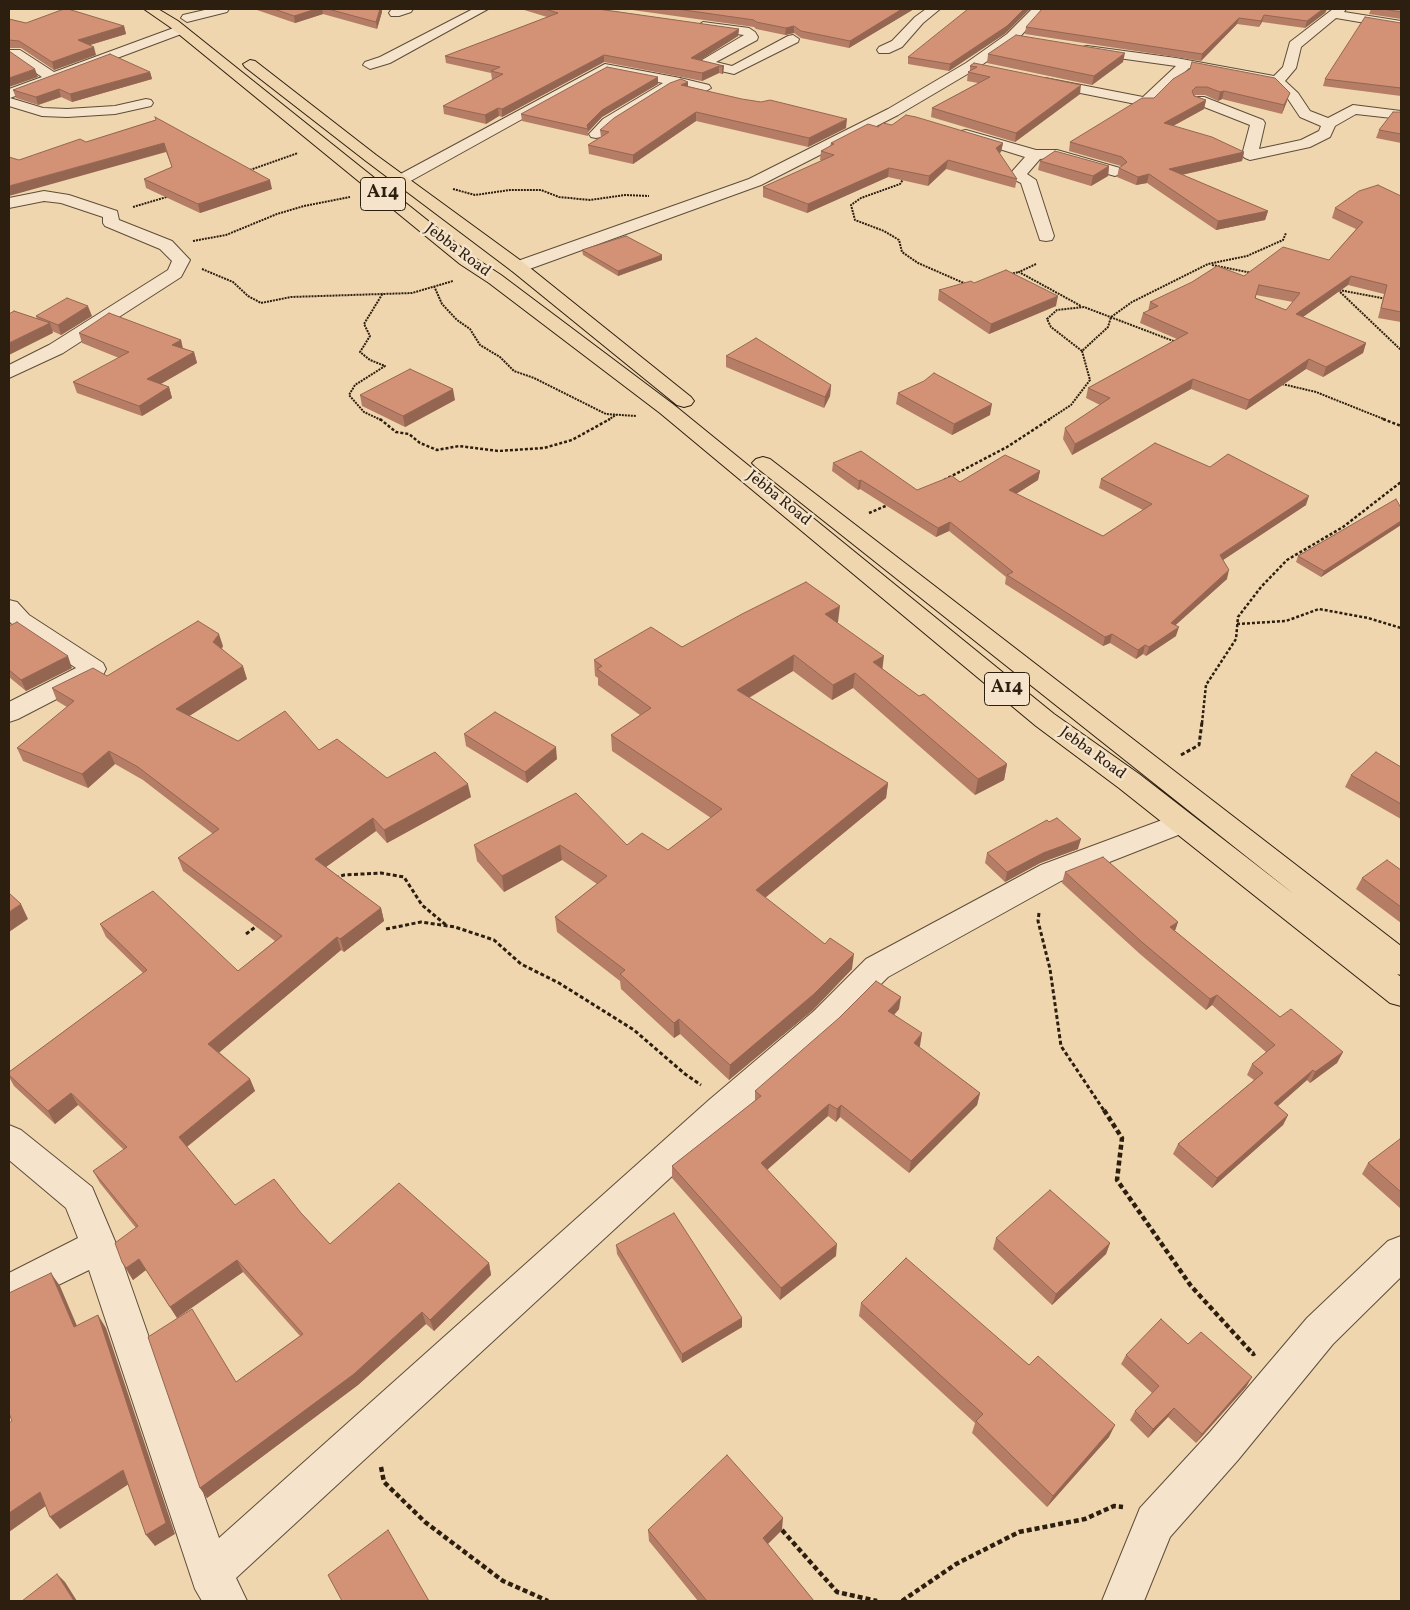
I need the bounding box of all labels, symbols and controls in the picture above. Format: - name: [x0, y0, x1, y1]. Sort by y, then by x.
- road number: A14: [360, 178, 406, 210]
- street label: Jebba Road: [420, 220, 494, 282]
- street label: Jebba Road: [742, 467, 814, 531]
- road number: A14: [984, 672, 1030, 706]
- street label: Jebba Road: [1055, 723, 1129, 785]

